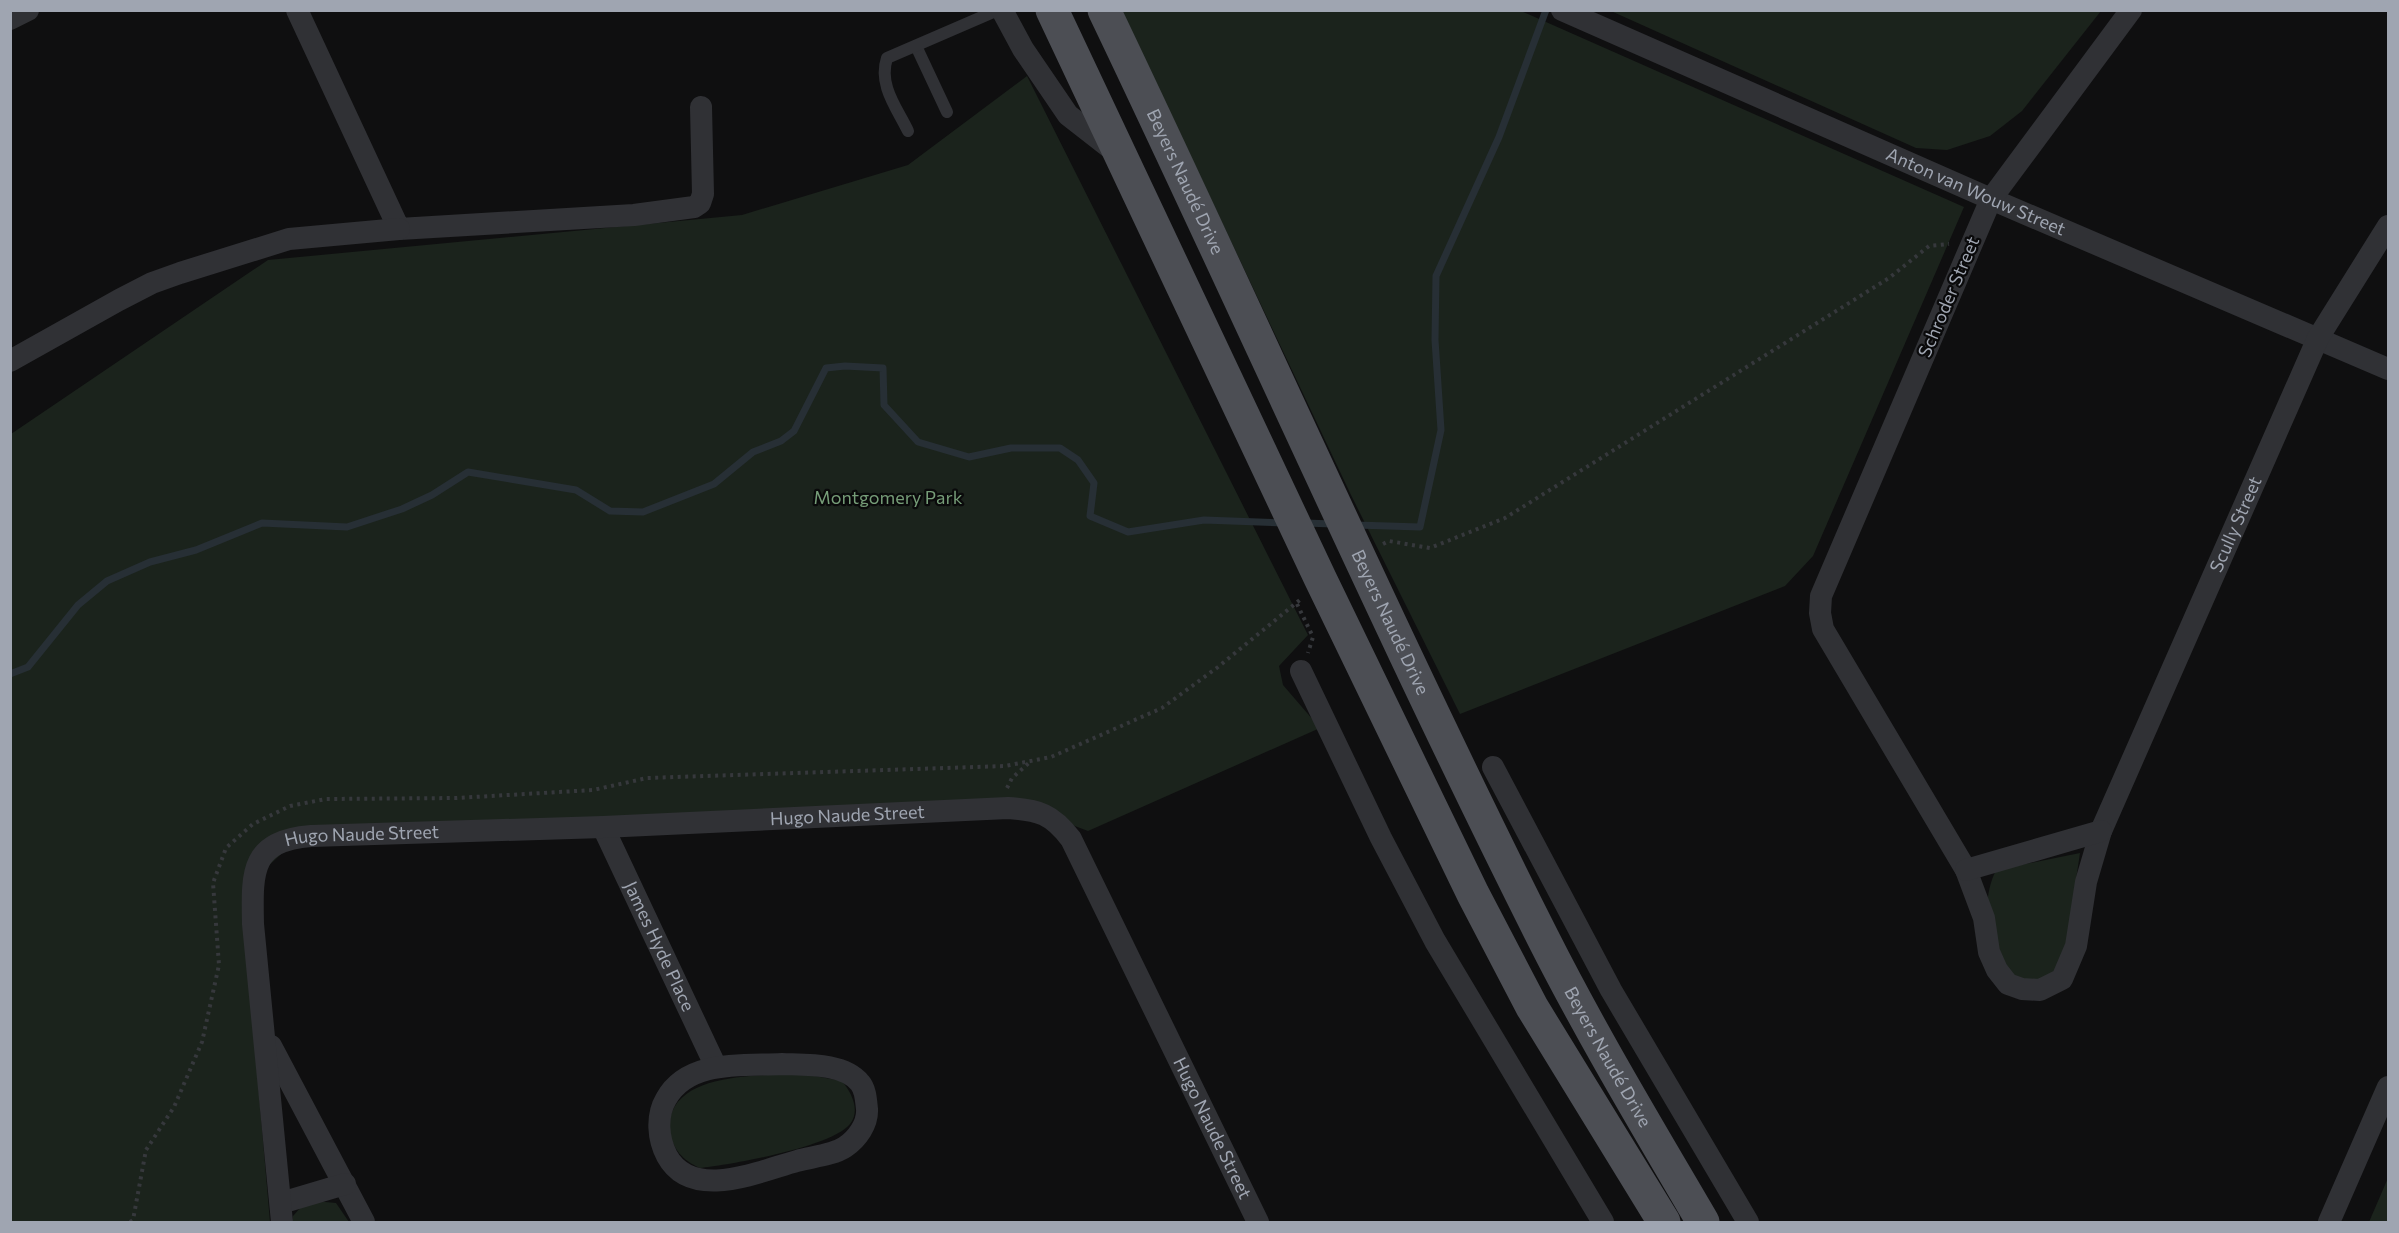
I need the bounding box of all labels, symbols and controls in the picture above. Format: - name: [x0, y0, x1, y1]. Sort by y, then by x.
- street label: Beyers Naudé Drive: [1143, 105, 1229, 258]
- street label: Anton van Wouw Street: [1883, 142, 2069, 240]
- street label: Schroder Street: [1913, 233, 1983, 360]
- street label: Scully Street: [2204, 473, 2266, 575]
- park label: Montgomery Park: [814, 486, 963, 508]
- street label: Beyers Naudé Drive: [1347, 546, 1435, 698]
- street label: Hugo Naude Street: [770, 800, 925, 829]
- street label: Hugo Naude Street: [282, 820, 439, 850]
- street label: James Hyde Place: [620, 877, 700, 1015]
- street label: Beyers Naudé Drive: [1560, 982, 1657, 1131]
- street label: Hugo Naude Street: [1169, 1053, 1257, 1202]

